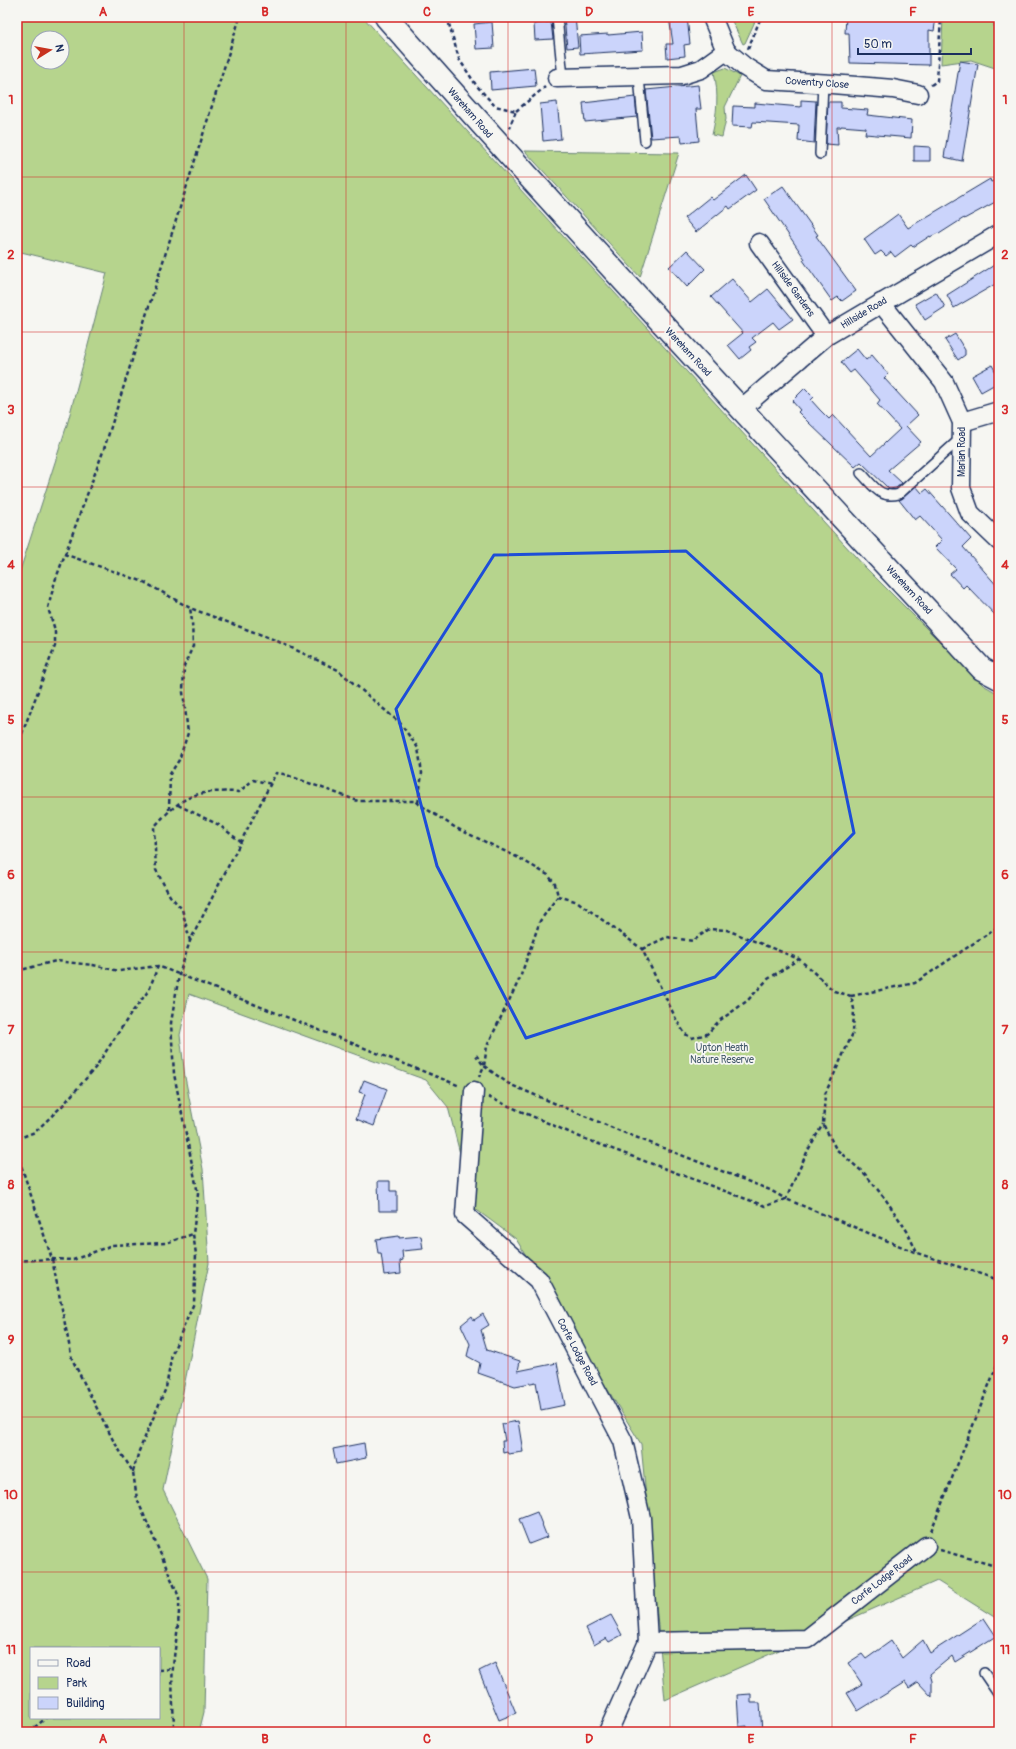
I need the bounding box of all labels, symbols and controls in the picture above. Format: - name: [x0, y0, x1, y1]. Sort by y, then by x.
- text: A: [99, 4, 108, 20]
- text: B: [261, 4, 269, 20]
- text: C: [423, 4, 431, 20]
- text: D: [585, 4, 593, 20]
- text: E: [748, 4, 755, 20]
- text: F: [909, 4, 917, 20]
- north arrow: [30, 30, 70, 70]
- scale bar: [858, 30, 971, 56]
- text: 50 m: [864, 37, 892, 52]
- text: N: [52, 43, 67, 54]
- street label: Coventry Close: [785, 75, 849, 91]
- street label: Wareham Road: [445, 85, 495, 141]
- text: 1: [8, 92, 14, 108]
- text: 1: [1002, 92, 1008, 108]
- text: 2: [7, 247, 15, 263]
- text: 2: [1001, 247, 1009, 263]
- street label: Hillside Gardens: [769, 259, 817, 319]
- street label: Hillside Road: [839, 294, 889, 332]
- street label: Wareham Road: [662, 325, 714, 379]
- text: 3: [7, 402, 15, 418]
- text: 3: [1001, 402, 1009, 418]
- street label: Marian Road: [956, 427, 968, 477]
- text: 4: [7, 557, 15, 573]
- text: 4: [1001, 557, 1009, 573]
- street label: Wareham Road: [883, 563, 935, 617]
- text: 5: [7, 712, 15, 728]
- text: 5: [1001, 712, 1009, 728]
- text: 6: [7, 867, 15, 883]
- text: 6: [1001, 867, 1009, 883]
- text: 7: [8, 1022, 15, 1038]
- text: 7: [1002, 1022, 1009, 1038]
- park label: Upton Heath Nature Reserve: [690, 1042, 754, 1066]
- text: 8: [8, 1177, 15, 1193]
- text: 8: [1002, 1177, 1009, 1193]
- street label: Corfe Lodge Road: [554, 1316, 600, 1388]
- text: 9: [8, 1332, 15, 1348]
- text: 9: [1002, 1332, 1009, 1348]
- text: 10: [4, 1487, 18, 1503]
- text: 10: [998, 1487, 1012, 1503]
- street label: Corfe Lodge Road: [849, 1552, 915, 1608]
- text: 11: [6, 1642, 16, 1658]
- text: 11: [1000, 1642, 1010, 1658]
- legend: [30, 1647, 160, 1719]
- text: Road: [66, 1656, 91, 1671]
- text: Park: [66, 1676, 87, 1691]
- text: Building: [66, 1696, 105, 1711]
- text: A: [99, 1731, 108, 1747]
- text: B: [261, 1731, 269, 1747]
- text: C: [423, 1731, 431, 1747]
- text: D: [585, 1731, 593, 1747]
- text: E: [748, 1731, 755, 1747]
- text: F: [909, 1731, 917, 1747]

